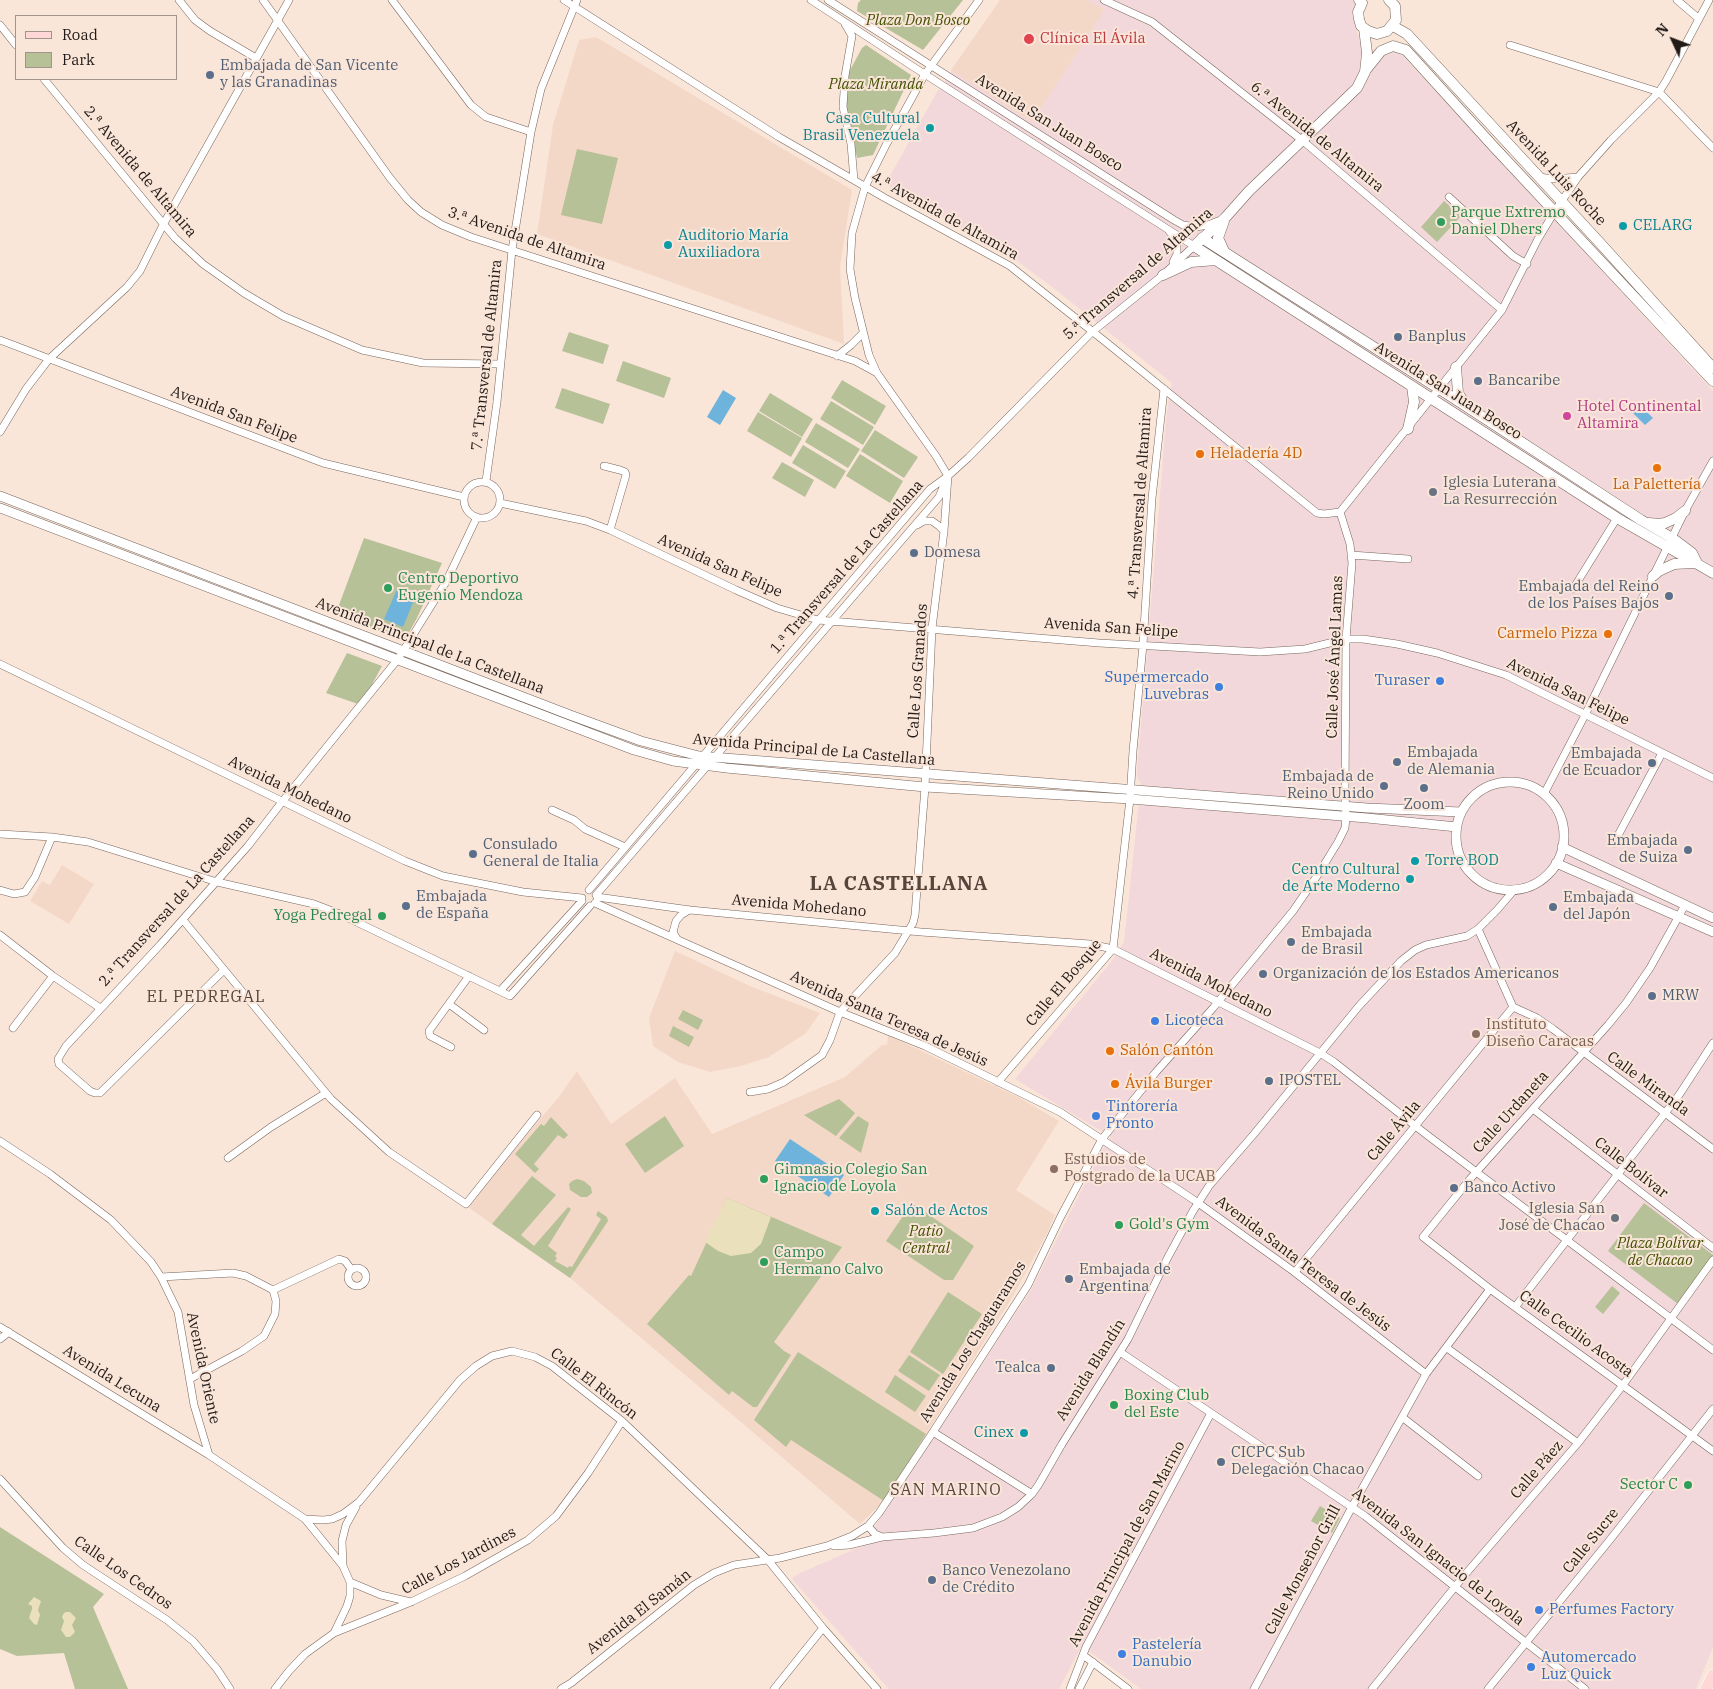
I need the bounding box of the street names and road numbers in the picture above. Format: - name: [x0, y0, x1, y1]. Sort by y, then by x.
- street label: Avenida San Juan Bosco: [972, 70, 1126, 176]
- street label: 6.ª Avenida de Altamira: [1247, 78, 1387, 196]
- street label: 2.ª Avenida de Altamira: [80, 103, 200, 241]
- street label: Avenida Luis Roche: [1502, 116, 1610, 230]
- street label: 4.ª Avenida de Altamira: [868, 168, 1022, 264]
- street label: 3.ª Avenida de Altamira: [446, 203, 608, 275]
- street label: 5.ª Transversal de Altamira: [1060, 204, 1216, 344]
- street label: 7.ª Transversal de Altamira: [468, 258, 506, 452]
- street label: Avenida San Juan Bosco: [1371, 338, 1525, 444]
- street label: Avenida San Felipe: [168, 383, 300, 447]
- street label: 4.ª Transversal de Altamira: [1124, 406, 1156, 600]
- street label: 1.ª Transversal de La Castellana: [767, 477, 927, 657]
- street label: Avenida San Felipe: [655, 530, 785, 602]
- street label: Calle José Ángel Lamas: [1323, 575, 1347, 739]
- street label: Avenida Principal de La Castellana: [313, 594, 547, 698]
- street label: Calle Los Granados: [904, 603, 932, 739]
- street label: Avenida San Felipe: [1043, 614, 1179, 642]
- street label: Avenida San Felipe: [1504, 654, 1632, 730]
- street label: Avenida Principal de La Castellana: [692, 730, 936, 770]
- street label: Avenida Mohedano: [225, 752, 355, 828]
- street label: 2.ª Transversal de La Castellana: [95, 812, 259, 990]
- street label: Avenida Mohedano: [731, 891, 867, 921]
- street label: Calle El Bosque: [1022, 936, 1106, 1030]
- street label: Avenida Mohedano: [1147, 944, 1275, 1022]
- street label: Avenida Santa Teresa de Jesús: [787, 967, 991, 1071]
- street label: Calle Miranda: [1603, 1048, 1693, 1120]
- street label: Calle Urdaneta: [1469, 1067, 1553, 1157]
- street label: Calle Ávila: [1363, 1097, 1425, 1165]
- street label: Calle Bolívar: [1591, 1134, 1671, 1202]
- street label: Avenida Santa Teresa de Jesús: [1212, 1192, 1394, 1336]
- street label: Avenida Los Chaguaramos: [916, 1258, 1030, 1426]
- street label: Calle Cecilio Acosta: [1515, 1287, 1637, 1381]
- street label: Avenida Oriente: [182, 1310, 224, 1426]
- street label: Avenida Blandín: [1052, 1316, 1130, 1424]
- street label: Avenida Lecuna: [59, 1342, 165, 1416]
- street label: Calle El Rincón: [547, 1344, 641, 1424]
- street label: Calle Páez: [1507, 1437, 1567, 1503]
- street label: Avenida Principal de San Marino: [1065, 1438, 1189, 1650]
- street label: Avenida San Ignacio de Loyola: [1348, 1484, 1528, 1630]
- street label: Calle Monseñor Grill: [1261, 1502, 1345, 1638]
- street label: Calle Sucre: [1559, 1505, 1623, 1577]
- street label: Calle Los Jardines: [399, 1523, 519, 1599]
- street label: Calle Los Cedros: [70, 1532, 176, 1614]
- street label: Avenida El Samán: [583, 1566, 695, 1658]

